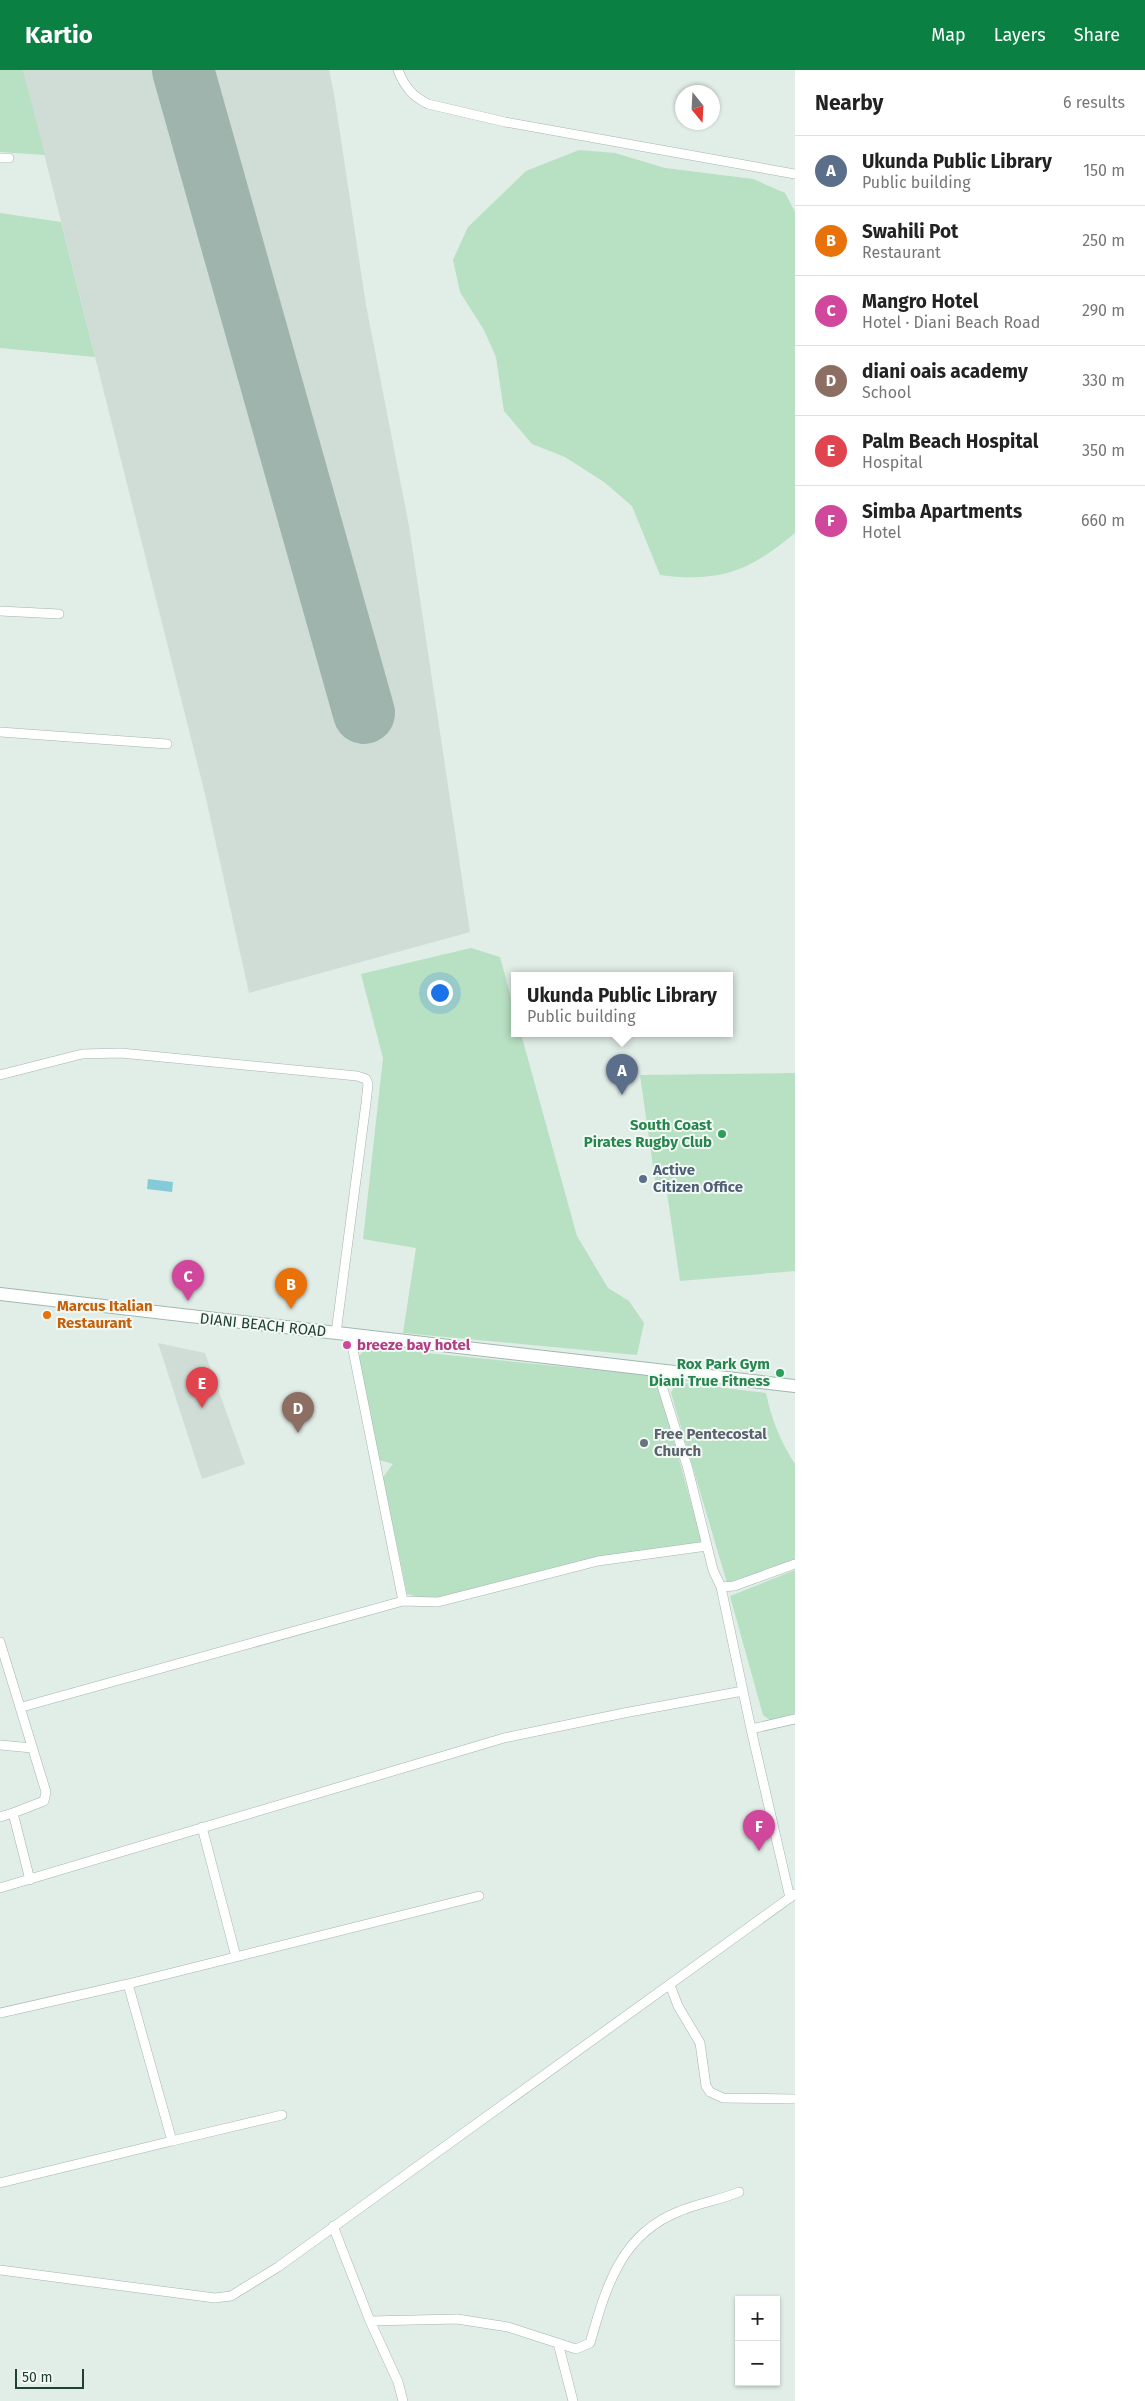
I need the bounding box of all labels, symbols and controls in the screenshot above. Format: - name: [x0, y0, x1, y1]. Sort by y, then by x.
- text: Kartio: [25, 21, 93, 49]
- text: Map: [931, 24, 966, 46]
- text: Layers: [994, 24, 1046, 46]
- text: Share: [1074, 24, 1120, 46]
- north arrow: [675, 85, 720, 130]
- text: Nearby: [815, 90, 883, 116]
- text: 6 results: [1063, 93, 1125, 112]
- text: Ukunda Public Library: [862, 150, 1052, 173]
- text: A: [826, 161, 836, 180]
- text: 150 m: [1083, 161, 1125, 180]
- text: Public building: [862, 173, 970, 192]
- text: Swahili Pot: [862, 220, 958, 243]
- text: B: [826, 231, 836, 250]
- text: 250 m: [1082, 231, 1125, 250]
- text: Restaurant: [862, 243, 941, 262]
- text: Mangro Hotel: [862, 290, 978, 313]
- text: C: [826, 301, 836, 320]
- text: 290 m: [1082, 301, 1125, 320]
- text: Hotel · Diani Beach Road: [862, 313, 1040, 332]
- text: diani oais academy: [862, 360, 1028, 383]
- text: D: [826, 371, 836, 390]
- text: 330 m: [1082, 371, 1125, 390]
- text: School: [862, 383, 911, 402]
- text: Palm Beach Hospital: [862, 430, 1038, 453]
- text: E: [827, 441, 835, 460]
- text: 350 m: [1082, 441, 1125, 460]
- text: Hospital: [862, 453, 923, 472]
- text: Simba Apartments: [862, 500, 1022, 523]
- text: F: [827, 511, 835, 530]
- text: 660 m: [1081, 511, 1125, 530]
- text: Hotel: [862, 523, 901, 542]
- popup: [511, 972, 733, 1037]
- your location: [427, 980, 453, 1006]
- text: Ukunda Public Library: [527, 984, 717, 1007]
- text: Public building: [527, 1007, 636, 1026]
- pin: A: [606, 1054, 638, 1095]
- place label: South Coast Pirates Rugby Club: [584, 1116, 712, 1151]
- marker: South Coast Pirates Rugby Club: [716, 1128, 728, 1140]
- place label: Active Citizen Office: [652, 1161, 743, 1196]
- marker: Active Citizen Office: [637, 1173, 649, 1185]
- pin: C: [172, 1260, 204, 1301]
- pin: B: [275, 1268, 307, 1309]
- place label: Marcus Italian Restaurant: [57, 1297, 153, 1332]
- marker: Marcus Italian Restaurant: [41, 1309, 53, 1321]
- street label: DIANI BEACH ROAD: [199, 1309, 327, 1341]
- place label: breeze bay hotel: [357, 1336, 471, 1354]
- marker: breeze bay hotel: [341, 1339, 353, 1351]
- place label: Rox Park Gym Diani True Fitness: [649, 1355, 770, 1390]
- pin: E: [186, 1367, 218, 1408]
- marker: Rox Park Gym Diani True Fitness: [774, 1367, 786, 1379]
- pin: D: [282, 1392, 314, 1433]
- place label: Free Pentecostal Church: [654, 1425, 767, 1460]
- marker: Free Pentecostal Church: [638, 1437, 650, 1449]
- pin: F: [743, 1810, 775, 1851]
- map controls: [735, 2296, 780, 2386]
- button: +: [735, 2296, 780, 2341]
- button: −: [735, 2341, 780, 2386]
- scale bar: [15, 2366, 84, 2389]
- text: 50 m: [22, 2369, 53, 2386]

